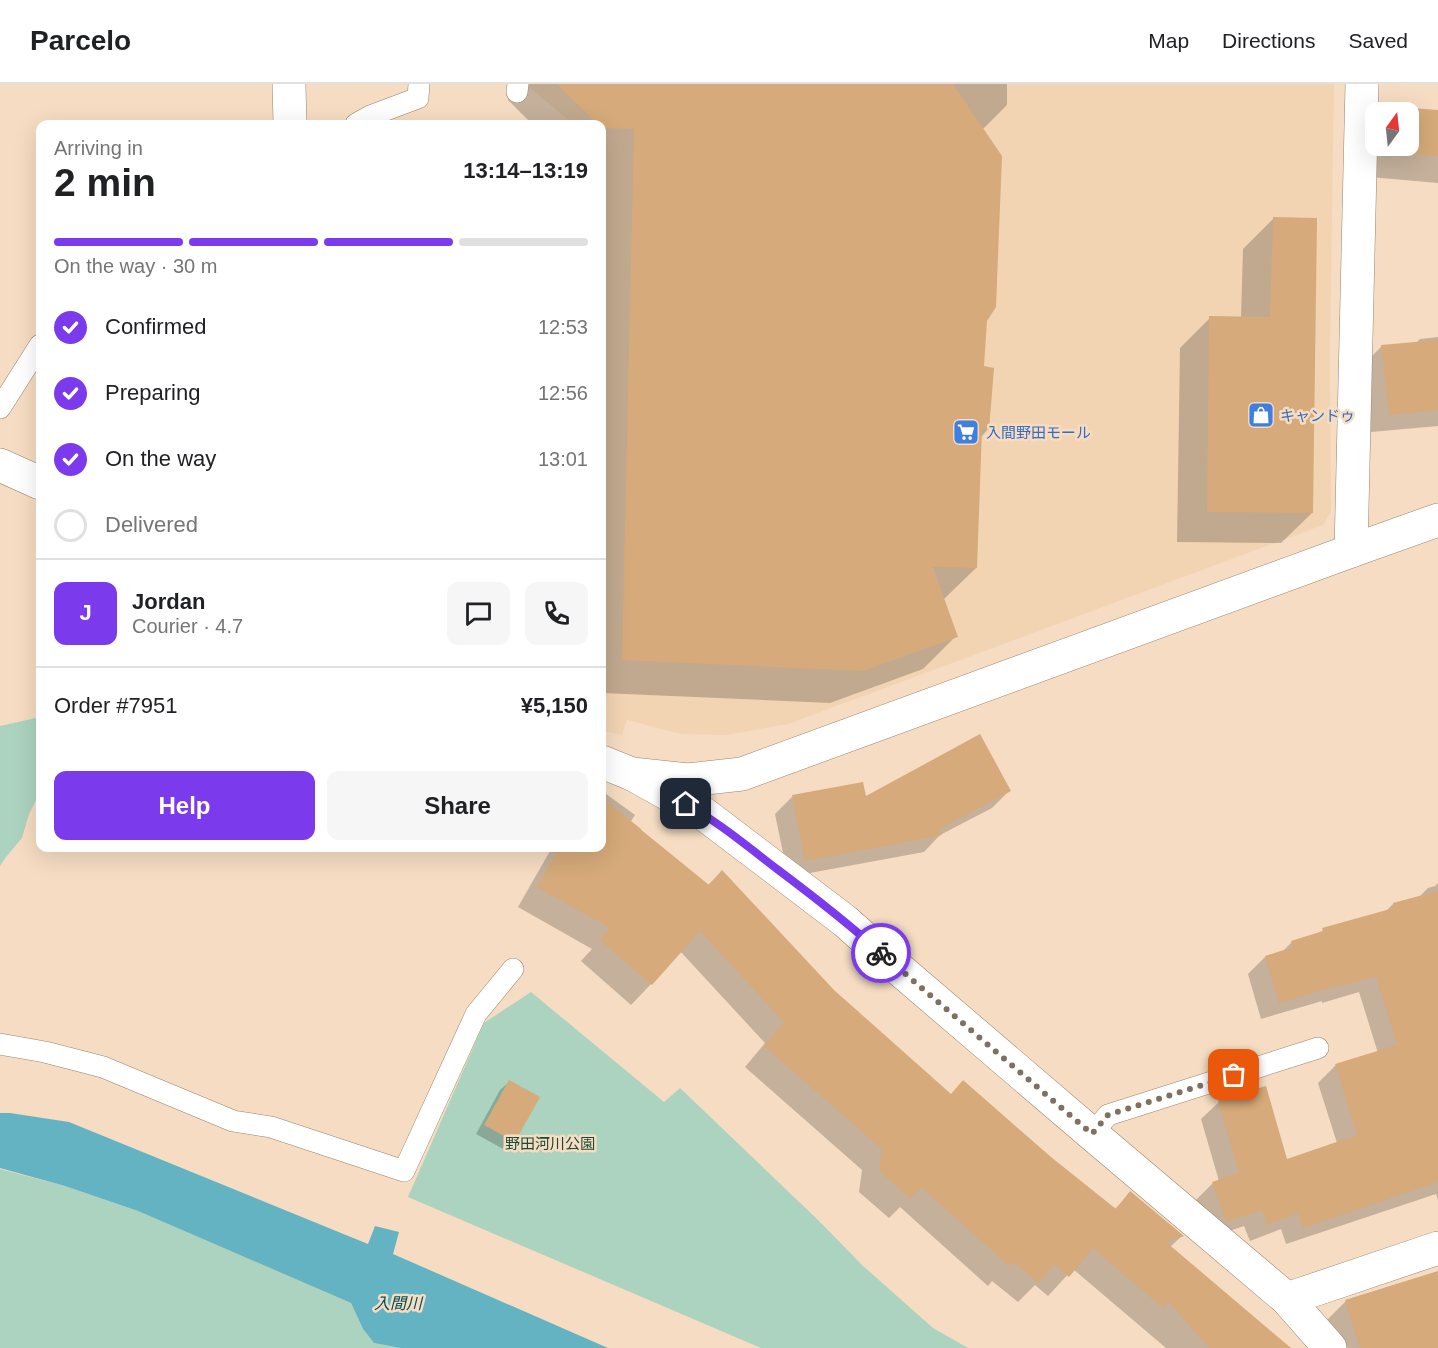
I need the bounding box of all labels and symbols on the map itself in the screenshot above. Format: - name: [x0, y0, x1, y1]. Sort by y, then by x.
- north arrow: [1365, 102, 1419, 156]
- shop icon: キャンドゥ: [1246, 400, 1276, 430]
- place label: キャンドゥ: [1280, 407, 1355, 424]
- supermarket icon: 入間野田モール: [951, 417, 981, 447]
- place label: 入間野田モール: [986, 424, 1091, 441]
- pin: [660, 778, 711, 829]
- courier: [851, 923, 911, 983]
- pin: [1208, 1049, 1259, 1100]
- park label: 野田河川公園: [505, 1135, 595, 1152]
- water label: 入間川: [374, 1295, 424, 1312]

